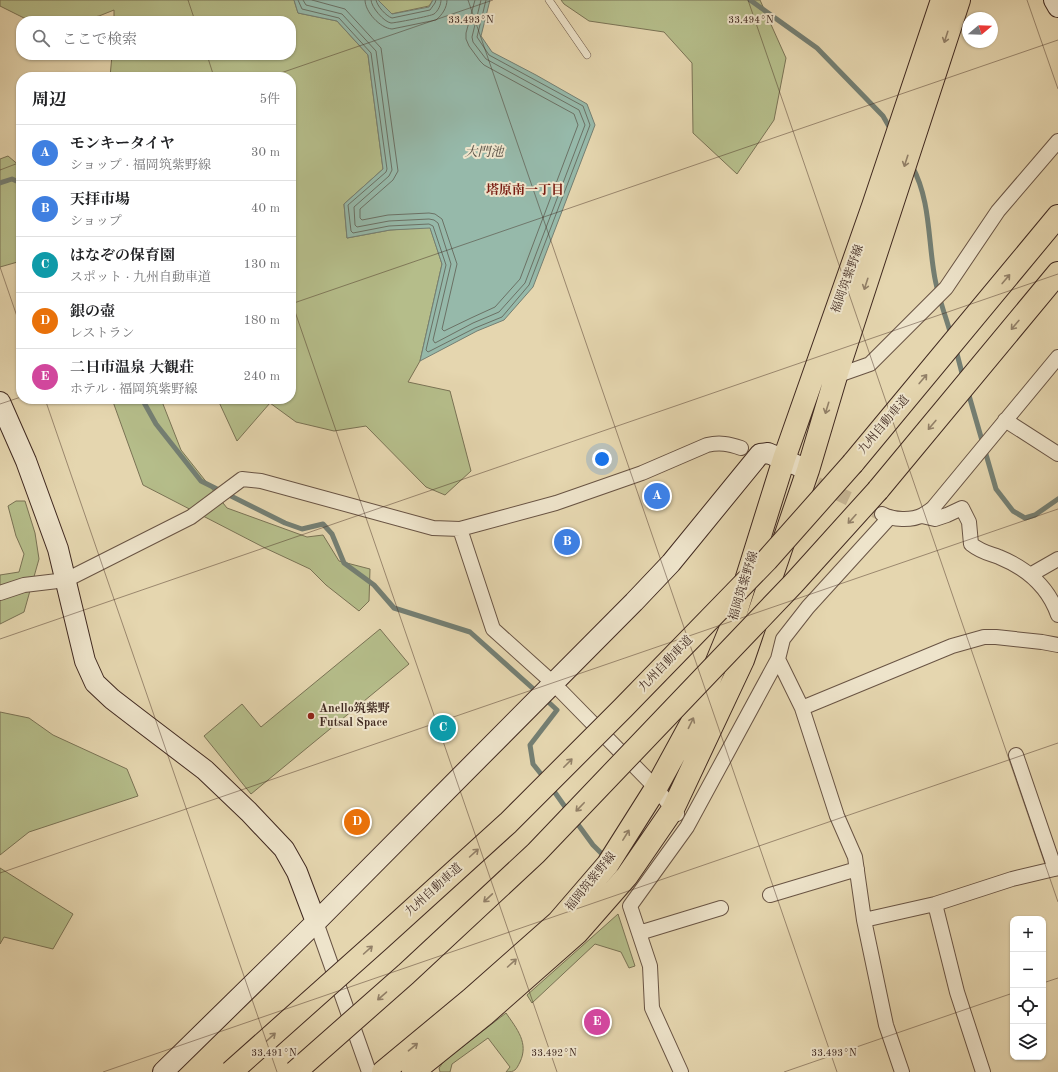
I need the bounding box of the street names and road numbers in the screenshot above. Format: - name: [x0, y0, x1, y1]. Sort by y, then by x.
- street label: 福岡筑紫野線: [828, 242, 866, 315]
- street label: 九州自動車道: [855, 392, 912, 456]
- street label: 福岡筑紫野線: [726, 549, 760, 622]
- street label: 九州自動車道: [635, 633, 695, 694]
- street label: 福岡筑紫野線: [562, 849, 618, 914]
- street label: 九州自動車道: [402, 860, 465, 919]

